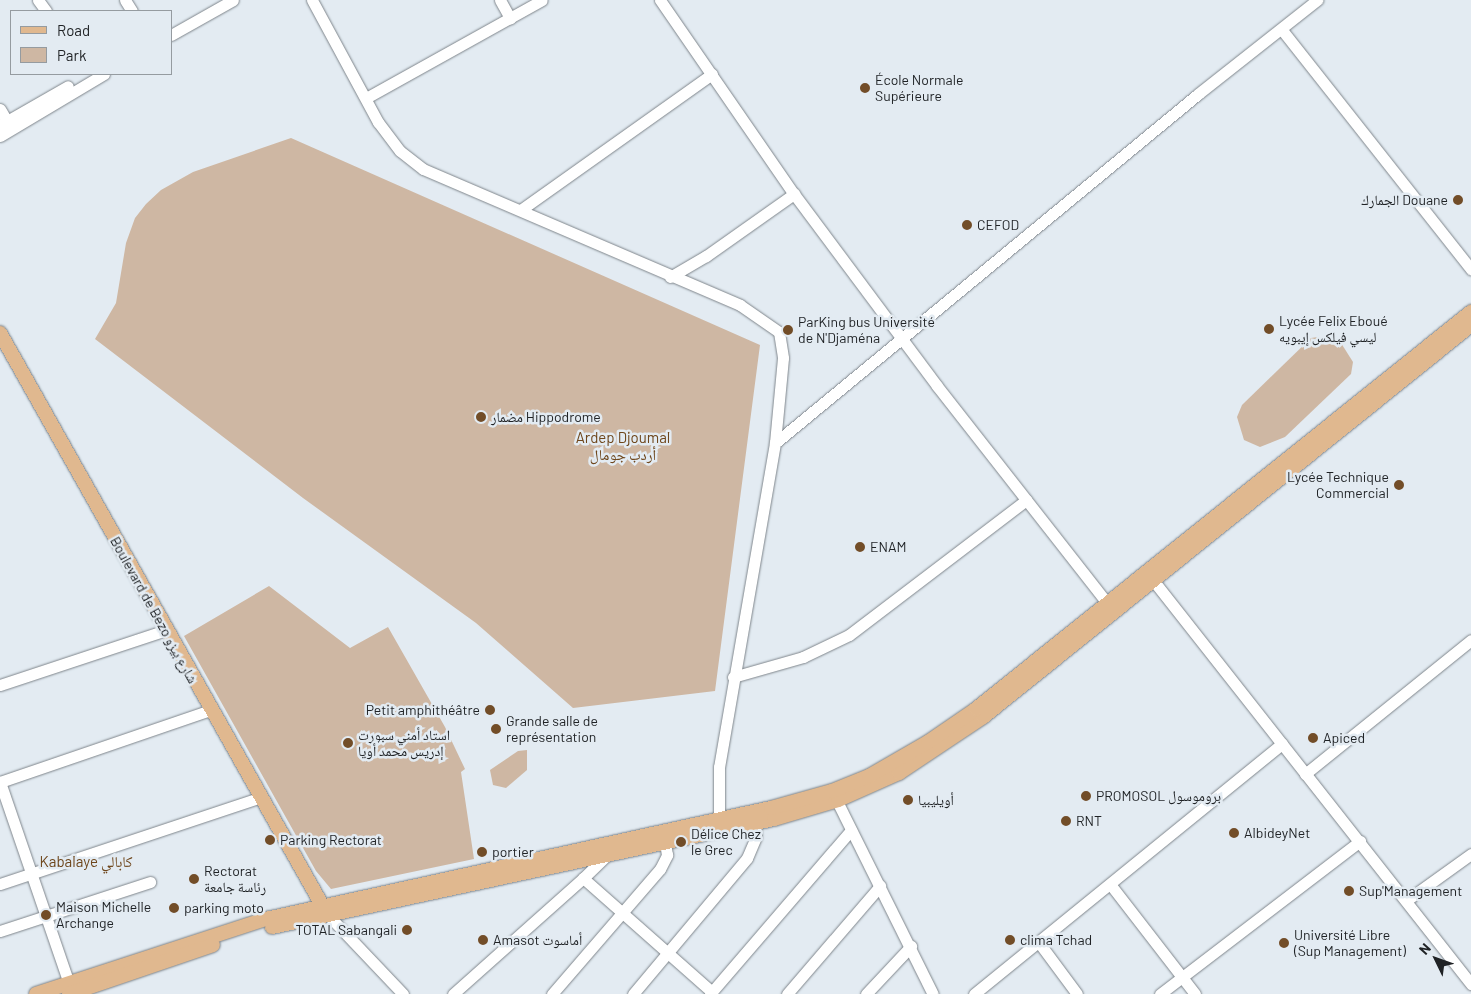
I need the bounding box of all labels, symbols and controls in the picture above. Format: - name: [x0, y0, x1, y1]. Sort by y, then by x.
- legend: [10, 10, 172, 75]
- text: Road: [57, 21, 90, 39]
- text: Park: [57, 46, 86, 64]
- place label: École Normale Supérieure: [875, 72, 963, 104]
- marker: École Normale Supérieure: [859, 82, 871, 94]
- place label: الجمارك Douane: [1361, 192, 1448, 208]
- marker: الجمارك Douane: [1452, 194, 1464, 206]
- place label: CEFOD: [977, 217, 1019, 233]
- marker: CEFOD: [961, 219, 973, 231]
- place label: Lycée Felix Eboué ليسي فيلكس إيبويه: [1279, 313, 1388, 346]
- place label: ParKing bus Université de N'Djaména: [798, 314, 935, 347]
- marker: Lycée Felix Eboué ليسي فيلكس إيبويه: [1263, 323, 1275, 335]
- marker: ParKing bus Université de N'Djaména: [782, 324, 794, 336]
- place label: مضمار Hippodrome: [491, 409, 601, 425]
- marker: مضمار Hippodrome: [475, 411, 487, 423]
- district label: Ardep Djoumal أردب جومال: [568, 428, 678, 463]
- place label: Lycée Technique Commercial: [1287, 469, 1389, 502]
- marker: Lycée Technique Commercial: [1393, 479, 1405, 491]
- street label: Boulevard de Bezo شارع بيزو: [107, 534, 201, 686]
- place label: ENAM: [870, 539, 906, 555]
- marker: ENAM: [854, 541, 866, 553]
- place label: Petit amphithéâtre: [366, 702, 480, 718]
- marker: Petit amphithéâtre: [484, 704, 496, 716]
- place label: Grande salle de représentation: [506, 713, 598, 746]
- marker: Grande salle de représentation: [490, 723, 502, 735]
- place label: استاد أمني سبورت إدريس محمد أويا: [358, 727, 450, 760]
- place label: Apiced: [1323, 730, 1365, 746]
- marker: Apiced: [1307, 732, 1319, 744]
- marker: استاد أمني سبورت إدريس محمد أويا: [342, 737, 354, 749]
- place label: PROMOSOL بروموسول: [1096, 788, 1221, 804]
- marker: PROMOSOL بروموسول: [1080, 790, 1092, 802]
- place label: أويليبيا: [918, 792, 954, 808]
- marker: أويليبيا: [902, 794, 914, 806]
- place label: RNT: [1076, 813, 1102, 829]
- marker: RNT: [1060, 815, 1072, 827]
- place label: AlbideyNet: [1244, 825, 1310, 841]
- place label: Délice Chez le Grec: [691, 826, 761, 859]
- marker: AlbideyNet: [1228, 827, 1240, 839]
- place label: Parking Rectorat: [280, 832, 382, 848]
- marker: Parking Rectorat: [264, 834, 276, 846]
- marker: Délice Chez le Grec: [675, 836, 687, 848]
- place label: portier: [492, 844, 534, 860]
- marker: portier: [476, 846, 488, 858]
- district label: Kabalaye كابالي: [40, 853, 132, 871]
- place label: Rectorat رئاسة جامعة: [204, 863, 266, 896]
- marker: Rectorat رئاسة جامعة: [188, 873, 200, 885]
- place label: Sup'Management: [1359, 883, 1462, 899]
- marker: Sup'Management: [1343, 885, 1355, 897]
- place label: Maison Michelle Archange: [56, 899, 151, 932]
- place label: parking moto: [184, 900, 264, 916]
- marker: parking moto: [168, 902, 180, 914]
- marker: Maison Michelle Archange: [40, 909, 52, 921]
- place label: TOTAL Sabangali: [296, 922, 397, 938]
- marker: TOTAL Sabangali: [401, 924, 413, 936]
- place label: Université Libre (Sup Management): [1294, 927, 1406, 960]
- place label: Amasot أماسوت: [493, 932, 582, 948]
- place label: clima Tchad: [1020, 932, 1092, 948]
- marker: Amasot أماسوت: [477, 934, 489, 946]
- marker: clima Tchad: [1004, 934, 1016, 946]
- north arrow: [1411, 934, 1461, 984]
- marker: Université Libre (Sup Management): [1278, 937, 1290, 949]
- text: N: [1415, 939, 1434, 958]

